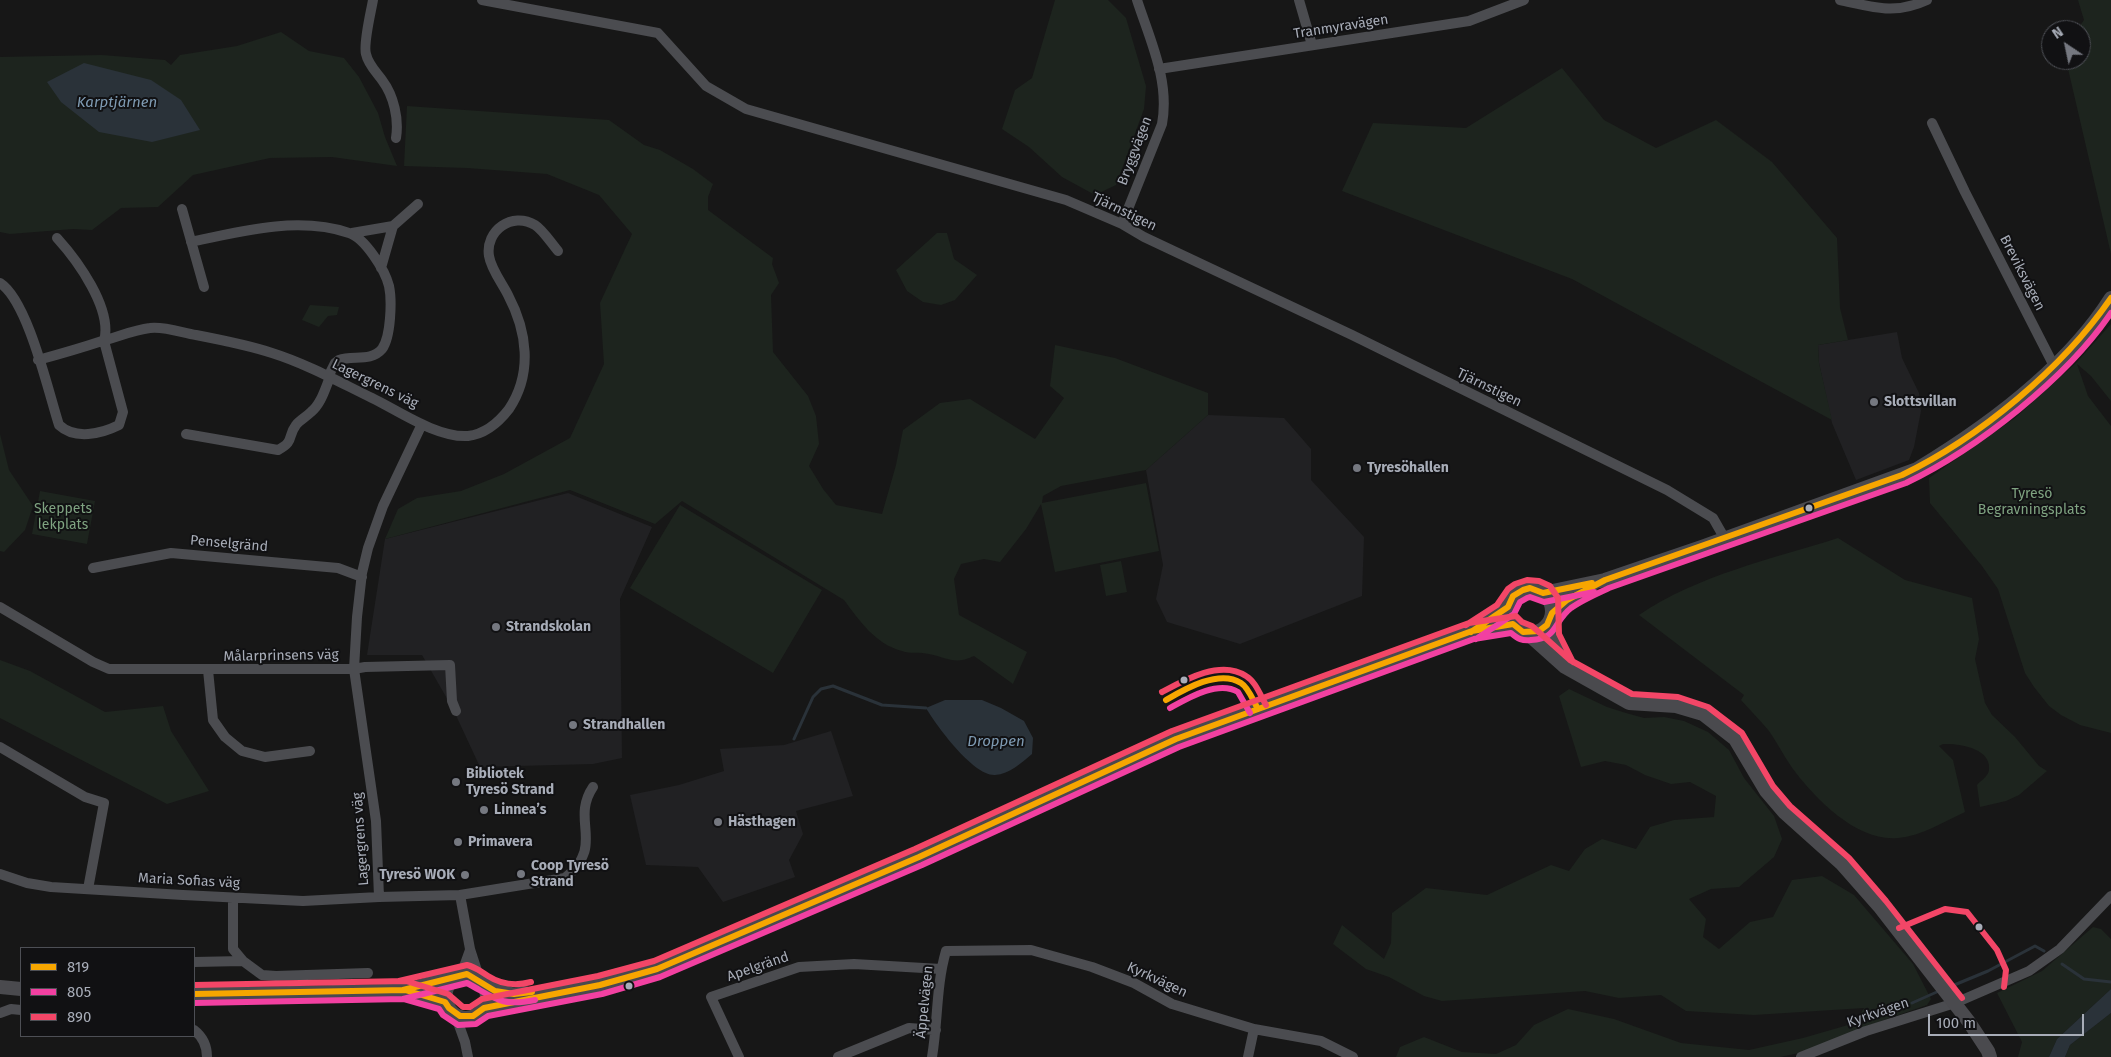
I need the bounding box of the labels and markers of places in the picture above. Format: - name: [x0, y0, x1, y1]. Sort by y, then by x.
- place label: Slottsvillan: [1884, 394, 1957, 410]
- marker: Slottsvillan: [1868, 396, 1880, 408]
- place label: Tyresöhallen: [1367, 460, 1449, 476]
- marker: Tyresöhallen: [1351, 462, 1363, 474]
- unlabelled marker: [1804, 503, 1814, 513]
- place label: Strandskolan: [506, 619, 591, 635]
- marker: Strandskolan: [490, 621, 502, 633]
- unlabelled marker: [1179, 675, 1189, 685]
- place label: Strandhallen: [583, 717, 665, 733]
- marker: Strandhallen: [567, 719, 579, 731]
- place label: Bibliotek Tyresö Strand: [466, 766, 554, 799]
- marker: Bibliotek Tyresö Strand: [450, 776, 462, 788]
- place label: Linnea’s: [494, 802, 546, 818]
- marker: Linnea’s: [478, 804, 490, 816]
- place label: Hästhagen: [728, 814, 796, 830]
- marker: Hästhagen: [712, 816, 724, 828]
- place label: Primavera: [468, 834, 533, 850]
- marker: Primavera: [452, 836, 464, 848]
- place label: Coop Tyresö Strand: [531, 858, 609, 890]
- place label: Tyresö WOK: [379, 867, 455, 883]
- marker: Coop Tyresö Strand: [515, 868, 527, 880]
- marker: Tyresö WOK: [459, 869, 471, 881]
- unlabelled marker: [1974, 922, 1984, 932]
- unlabelled marker: [624, 981, 634, 991]

